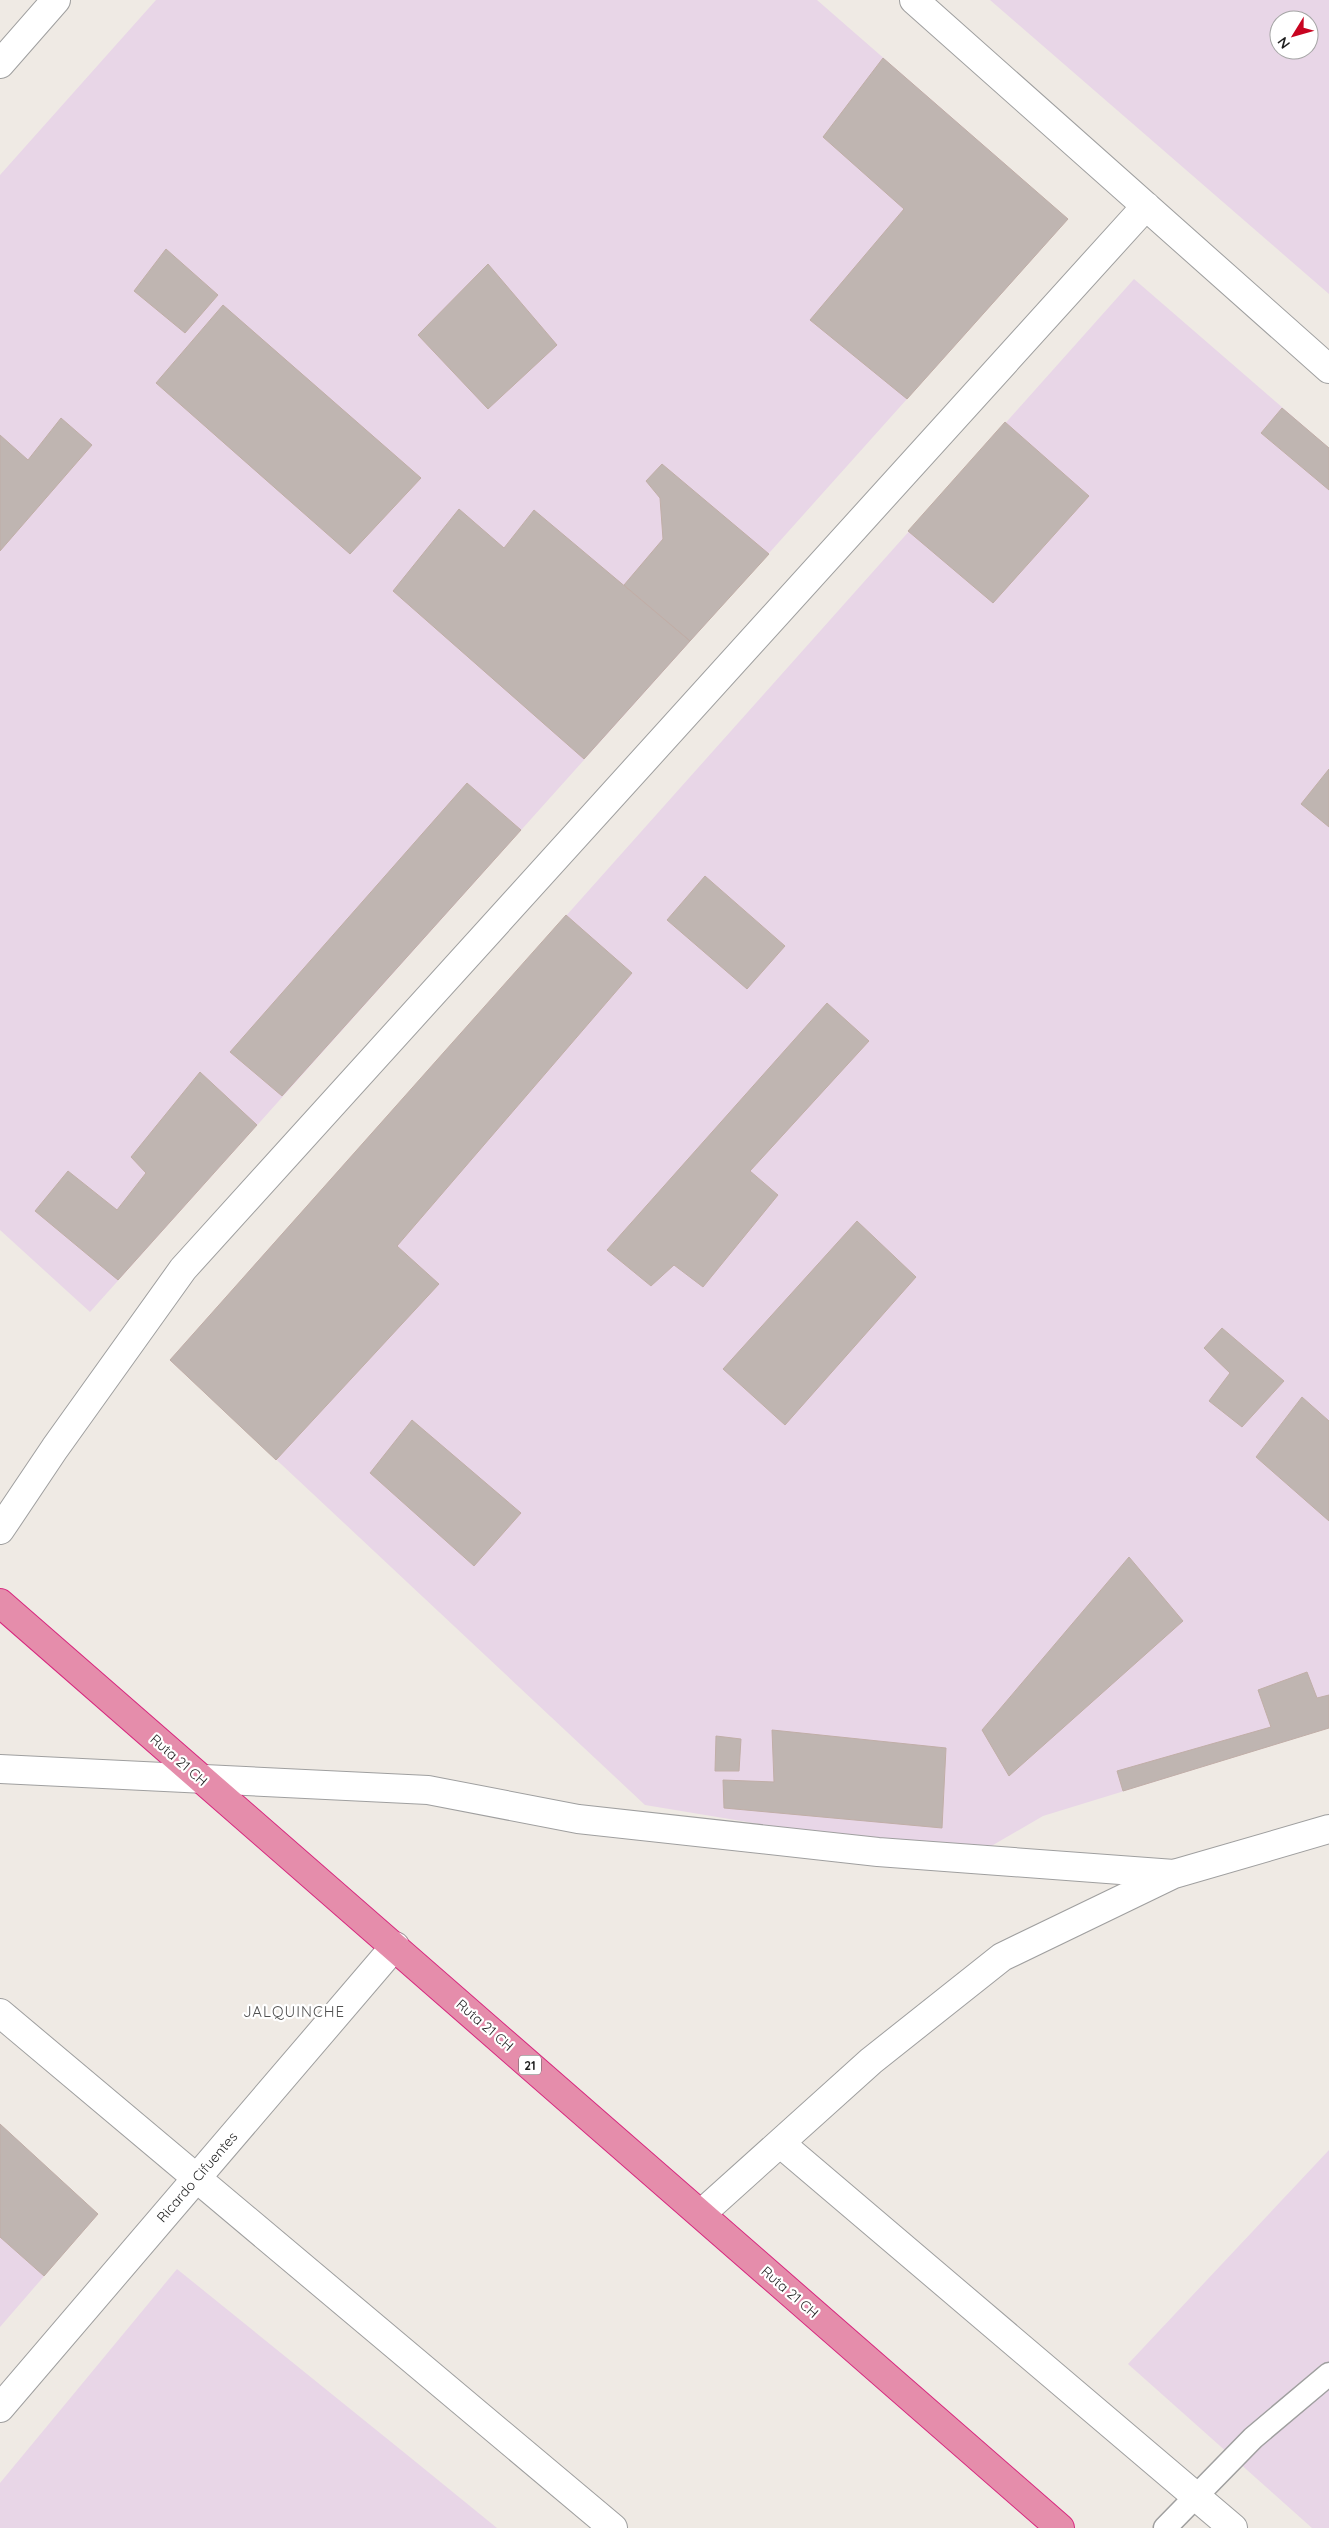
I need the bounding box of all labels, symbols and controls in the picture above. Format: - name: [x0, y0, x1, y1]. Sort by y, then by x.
- north arrow: [1269, 10, 1319, 60]
- text: N: [1273, 33, 1294, 52]
- street label: Ruta 21 CH: [147, 1730, 211, 1790]
- street label: Ruta 21 CH: [453, 1995, 517, 2055]
- district label: JALQUINCHE: [243, 2002, 345, 2021]
- road number: 21: [519, 2056, 541, 2074]
- street label: Ricardo Cifuentes: [153, 2128, 241, 2226]
- street label: Ruta 21 CH: [758, 2262, 822, 2322]

